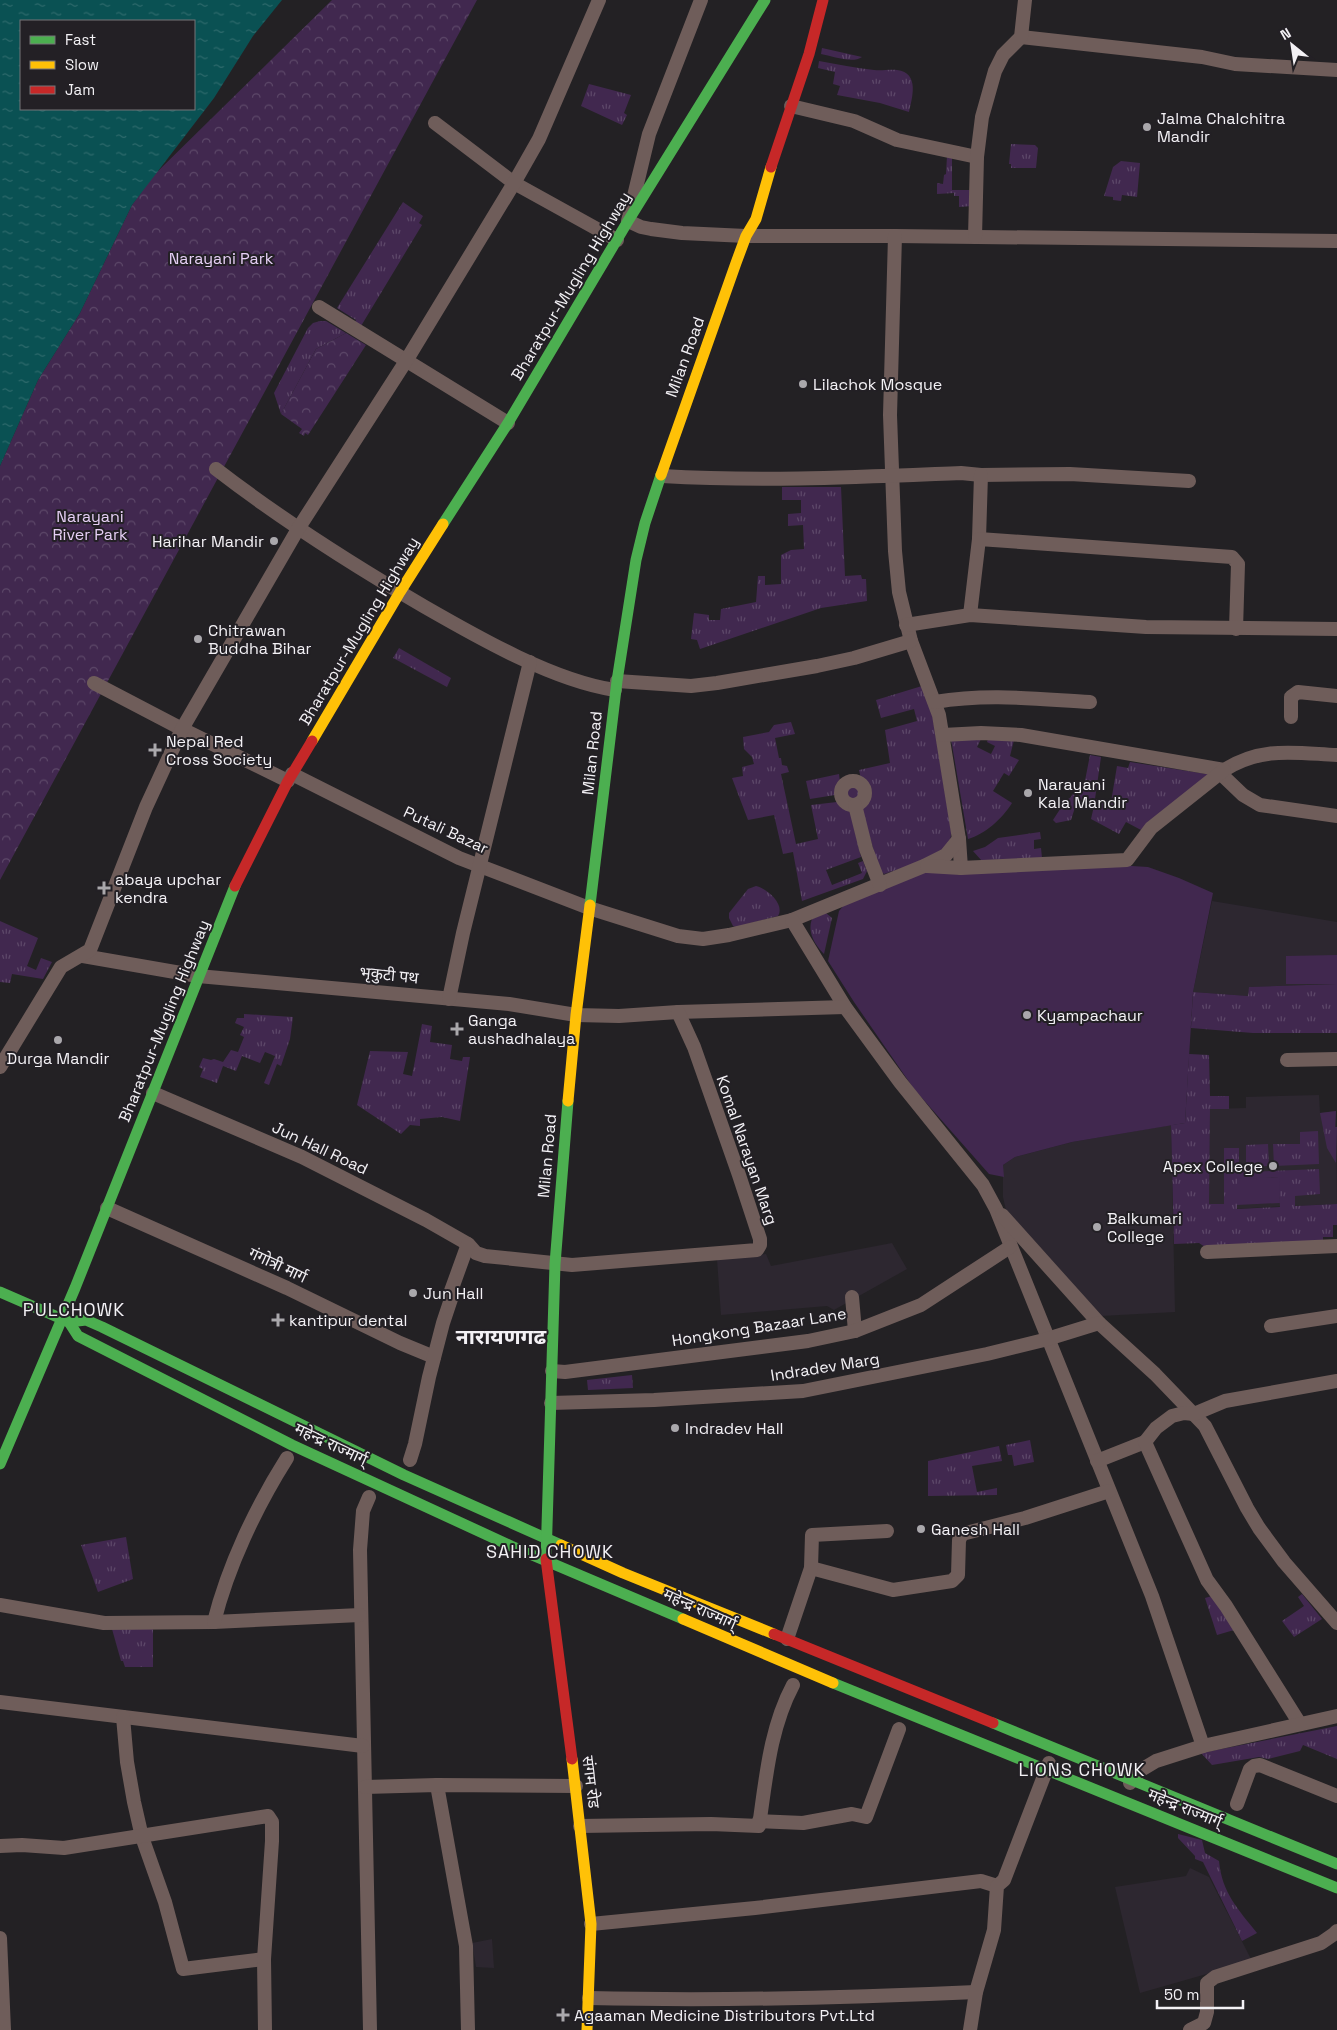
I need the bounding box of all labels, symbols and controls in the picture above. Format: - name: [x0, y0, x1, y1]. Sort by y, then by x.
- legend: [20, 20, 195, 110]
- north arrow: [1267, 20, 1317, 70]
- text: N: [1277, 24, 1294, 44]
- text: Fast: [65, 30, 96, 49]
- text: Slow: [65, 55, 99, 74]
- text: Jam: [65, 80, 95, 99]
- place label: Jalma Chalchitra Mandir: [1157, 108, 1285, 147]
- marker: Jalma Chalchitra Mandir: [1141, 121, 1153, 133]
- street label: Bharatpur-Mugling Highway: [506, 188, 636, 384]
- park label: Narayani Park: [169, 248, 274, 269]
- street label: Milan Road: [661, 314, 709, 400]
- place label: Lilachok Mosque: [813, 374, 942, 395]
- marker: Lilachok Mosque: [797, 378, 809, 390]
- park label: Narayani River Park: [52, 506, 128, 545]
- place label: Harihar Mandir: [152, 531, 264, 552]
- street label: Bharatpur-Mugling Highway: [294, 533, 424, 729]
- marker: Harihar Mandir: [268, 535, 280, 547]
- place label: Chitrawan Buddha Bihar: [208, 620, 312, 659]
- marker: Chitrawan Buddha Bihar: [192, 633, 204, 645]
- street label: Milan Road: [577, 710, 607, 796]
- place label: Nepal Red Cross Society: [166, 731, 272, 770]
- marker: Nepal Red Cross Society: [148, 743, 162, 757]
- place label: Narayani Kala Mandir: [1038, 774, 1127, 813]
- marker: Narayani Kala Mandir: [1022, 787, 1034, 799]
- street label: Putali Bazar: [400, 801, 492, 859]
- place label: abaya upchar kendra: [115, 869, 221, 908]
- marker: abaya upchar kendra: [97, 881, 111, 895]
- street label: Bharatpur-Mugling Highway: [114, 917, 214, 1125]
- street label: भृकुटी पथ: [358, 961, 420, 989]
- place label: Kyampachaur: [1037, 1005, 1143, 1026]
- marker: Kyampachaur: [1021, 1009, 1033, 1021]
- place label: Ganga aushadhalaya: [468, 1010, 575, 1049]
- marker: Ganga aushadhalaya: [450, 1022, 464, 1036]
- marker: Durga Mandir: [52, 1034, 64, 1046]
- place label: Durga Mandir: [7, 1048, 109, 1069]
- street label: Komal Narayan Marg: [712, 1072, 782, 1228]
- street label: Milan Road: [533, 1113, 561, 1199]
- street label: Jun Hall Road: [269, 1117, 371, 1179]
- place label: Apex College: [1163, 1156, 1263, 1177]
- marker: Apex College: [1267, 1160, 1279, 1172]
- place label: Balkumari College: [1107, 1208, 1182, 1247]
- marker: Balkumari College: [1091, 1221, 1103, 1233]
- street label: गंगोत्री मार्ग: [245, 1242, 311, 1288]
- place label: Jun Hall: [423, 1283, 483, 1304]
- marker: Jun Hall: [407, 1287, 419, 1299]
- district label: PULCHOWK: [23, 1298, 125, 1321]
- street label: Hongkong Bazaar Lane: [670, 1303, 848, 1351]
- place label: kantipur dental: [289, 1310, 408, 1331]
- marker: kantipur dental: [271, 1313, 285, 1327]
- district label: नारायणगढ: [456, 1323, 547, 1350]
- street label: Indradev Marg: [769, 1348, 881, 1386]
- street label: महेन्द्र राज्मार्ग्: [291, 1418, 374, 1471]
- place label: Indradev Hall: [685, 1418, 783, 1439]
- marker: Indradev Hall: [669, 1422, 681, 1434]
- place label: Ganesh Hall: [931, 1519, 1020, 1540]
- marker: Ganesh Hall: [915, 1523, 927, 1535]
- district label: SAHID CHOWK: [486, 1540, 614, 1563]
- street label: महेन्द्र राज्मार्ग्: [660, 1584, 743, 1636]
- street label: संगम रोड: [577, 1755, 605, 1810]
- district label: LIONS CHOWK: [1019, 1758, 1145, 1781]
- street label: महेन्द्र राज्मार्ग्: [1145, 1784, 1228, 1833]
- scale bar: [1157, 1978, 1243, 2010]
- text: 50 m: [1164, 1985, 1199, 2004]
- place label: Agaaman Medicine Distributors Pvt.Ltd: [574, 2005, 875, 2026]
- marker: Agaaman Medicine Distributors Pvt.Ltd: [556, 2008, 570, 2022]

